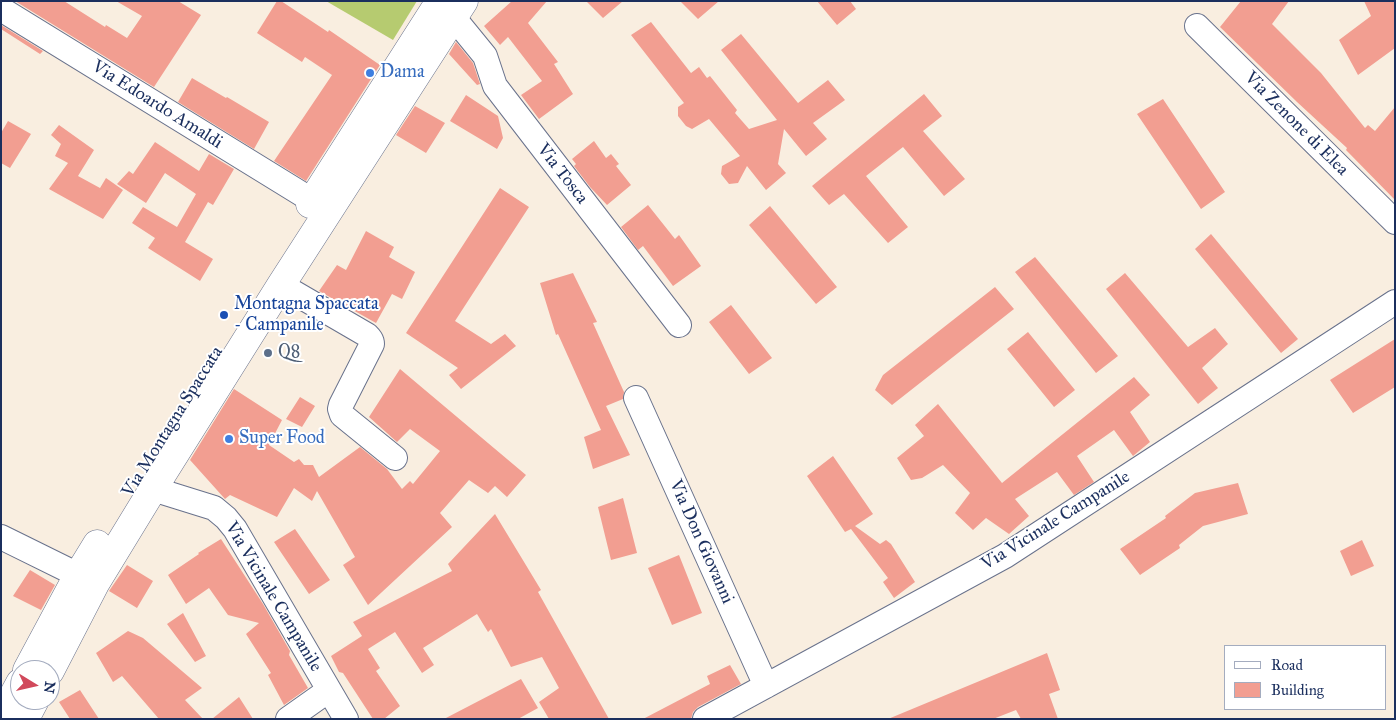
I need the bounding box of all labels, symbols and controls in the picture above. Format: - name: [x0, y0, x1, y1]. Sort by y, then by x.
- street label: Via Edoardo Amaldi: [88, 56, 226, 154]
- place label: Dama: [380, 62, 425, 84]
- marker: Dama: [364, 67, 376, 79]
- street label: Via Zenone di Elea: [1239, 67, 1353, 181]
- street label: Via Tosca: [532, 139, 592, 209]
- place label: Montagna Spaccata - Campanile: [234, 294, 379, 336]
- marker: Montagna Spaccata - Campanile: [218, 309, 230, 321]
- place label: Q8: [278, 342, 300, 364]
- street label: Via Montagna Spaccata: [118, 343, 228, 501]
- marker: Q8: [262, 347, 274, 359]
- place label: Super Food: [239, 428, 325, 450]
- marker: Super Food: [223, 433, 235, 445]
- street label: Via Vicinale Campanile: [978, 467, 1134, 575]
- street label: Via Don Giovanni: [664, 477, 738, 607]
- street label: Via Vicinale Campanile: [220, 518, 326, 676]
- legend: [1224, 645, 1386, 710]
- text: Road: [1271, 656, 1303, 674]
- north arrow: [10, 660, 60, 710]
- text: N: [40, 680, 59, 694]
- text: Building: [1271, 681, 1324, 699]

